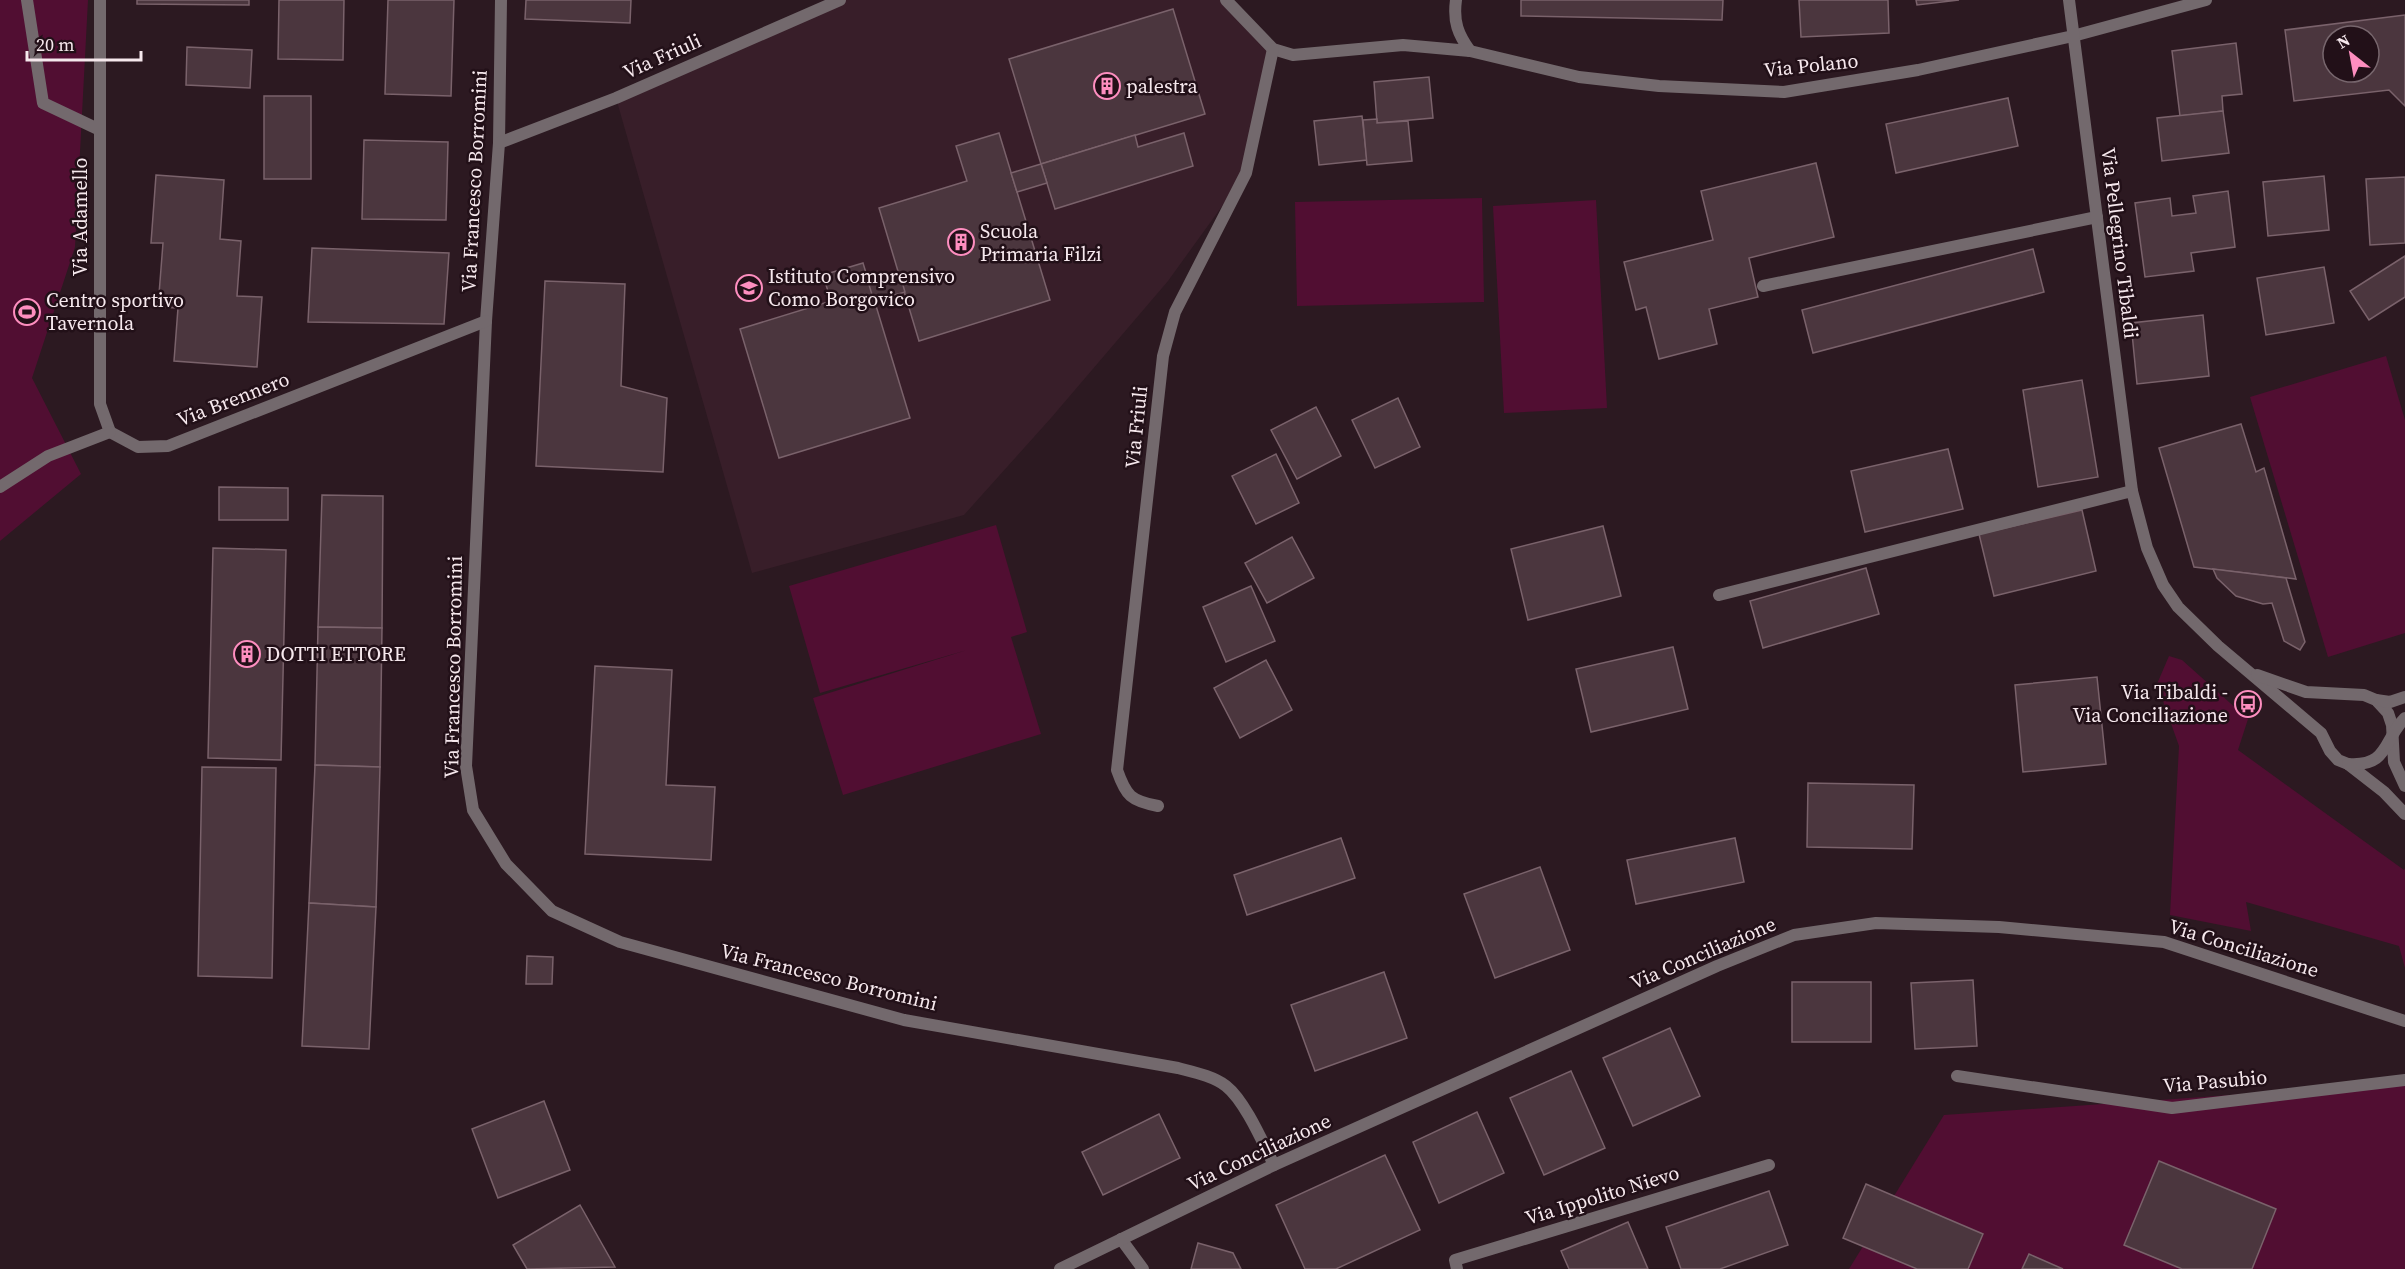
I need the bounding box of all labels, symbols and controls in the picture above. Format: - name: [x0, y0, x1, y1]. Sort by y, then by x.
- scale bar: [27, 24, 141, 62]
- north arrow: [2321, 24, 2381, 84]
- street label: Via Friuli: [618, 26, 706, 86]
- text: N: [2333, 29, 2354, 54]
- text: 20 m: [36, 32, 74, 57]
- street label: Via Polano: [1762, 46, 1860, 84]
- street label: Via Francesco Borromini: [454, 69, 494, 293]
- building icon: palestra: [1092, 71, 1122, 101]
- place label: palestra: [1126, 72, 1198, 100]
- street label: Via Pellegrino Tibaldi: [2094, 146, 2146, 340]
- street label: Via Adamello: [66, 158, 94, 276]
- place label: Scuola Primaria Filzi: [980, 217, 1102, 268]
- building icon: Scuola Primaria Filzi: [946, 227, 976, 257]
- place label: Istituto Comprensivo Como Borgovico: [768, 262, 955, 313]
- school or university icon: Istituto Comprensivo Como Borgovico: [734, 273, 764, 303]
- place label: Centro sportivo Tavernola: [46, 286, 184, 337]
- sports icon: Centro sportivo Tavernola: [12, 297, 42, 327]
- street label: Via Brennero: [173, 365, 293, 433]
- street label: Via Friuli: [1118, 384, 1154, 470]
- street label: Via Francesco Borromini: [437, 555, 469, 779]
- building icon: DOTTI ETTORE: [232, 639, 262, 669]
- place label: DOTTI ETTORE: [266, 640, 406, 668]
- place label: Via Tibaldi - Via Conciliazione: [2072, 678, 2228, 729]
- bus stop icon: Via Tibaldi - Via Conciliazione: [2233, 689, 2263, 719]
- street label: Via Conciliazione: [1626, 910, 1780, 996]
- street label: Via Conciliazione: [2166, 912, 2322, 984]
- street label: Via Francesco Borromini: [718, 936, 940, 1018]
- street label: Via Pasubio: [2162, 1062, 2268, 1099]
- street label: Via Conciliazione: [1183, 1106, 1335, 1198]
- street label: Via Ippolito Nievo: [1521, 1158, 1683, 1232]

